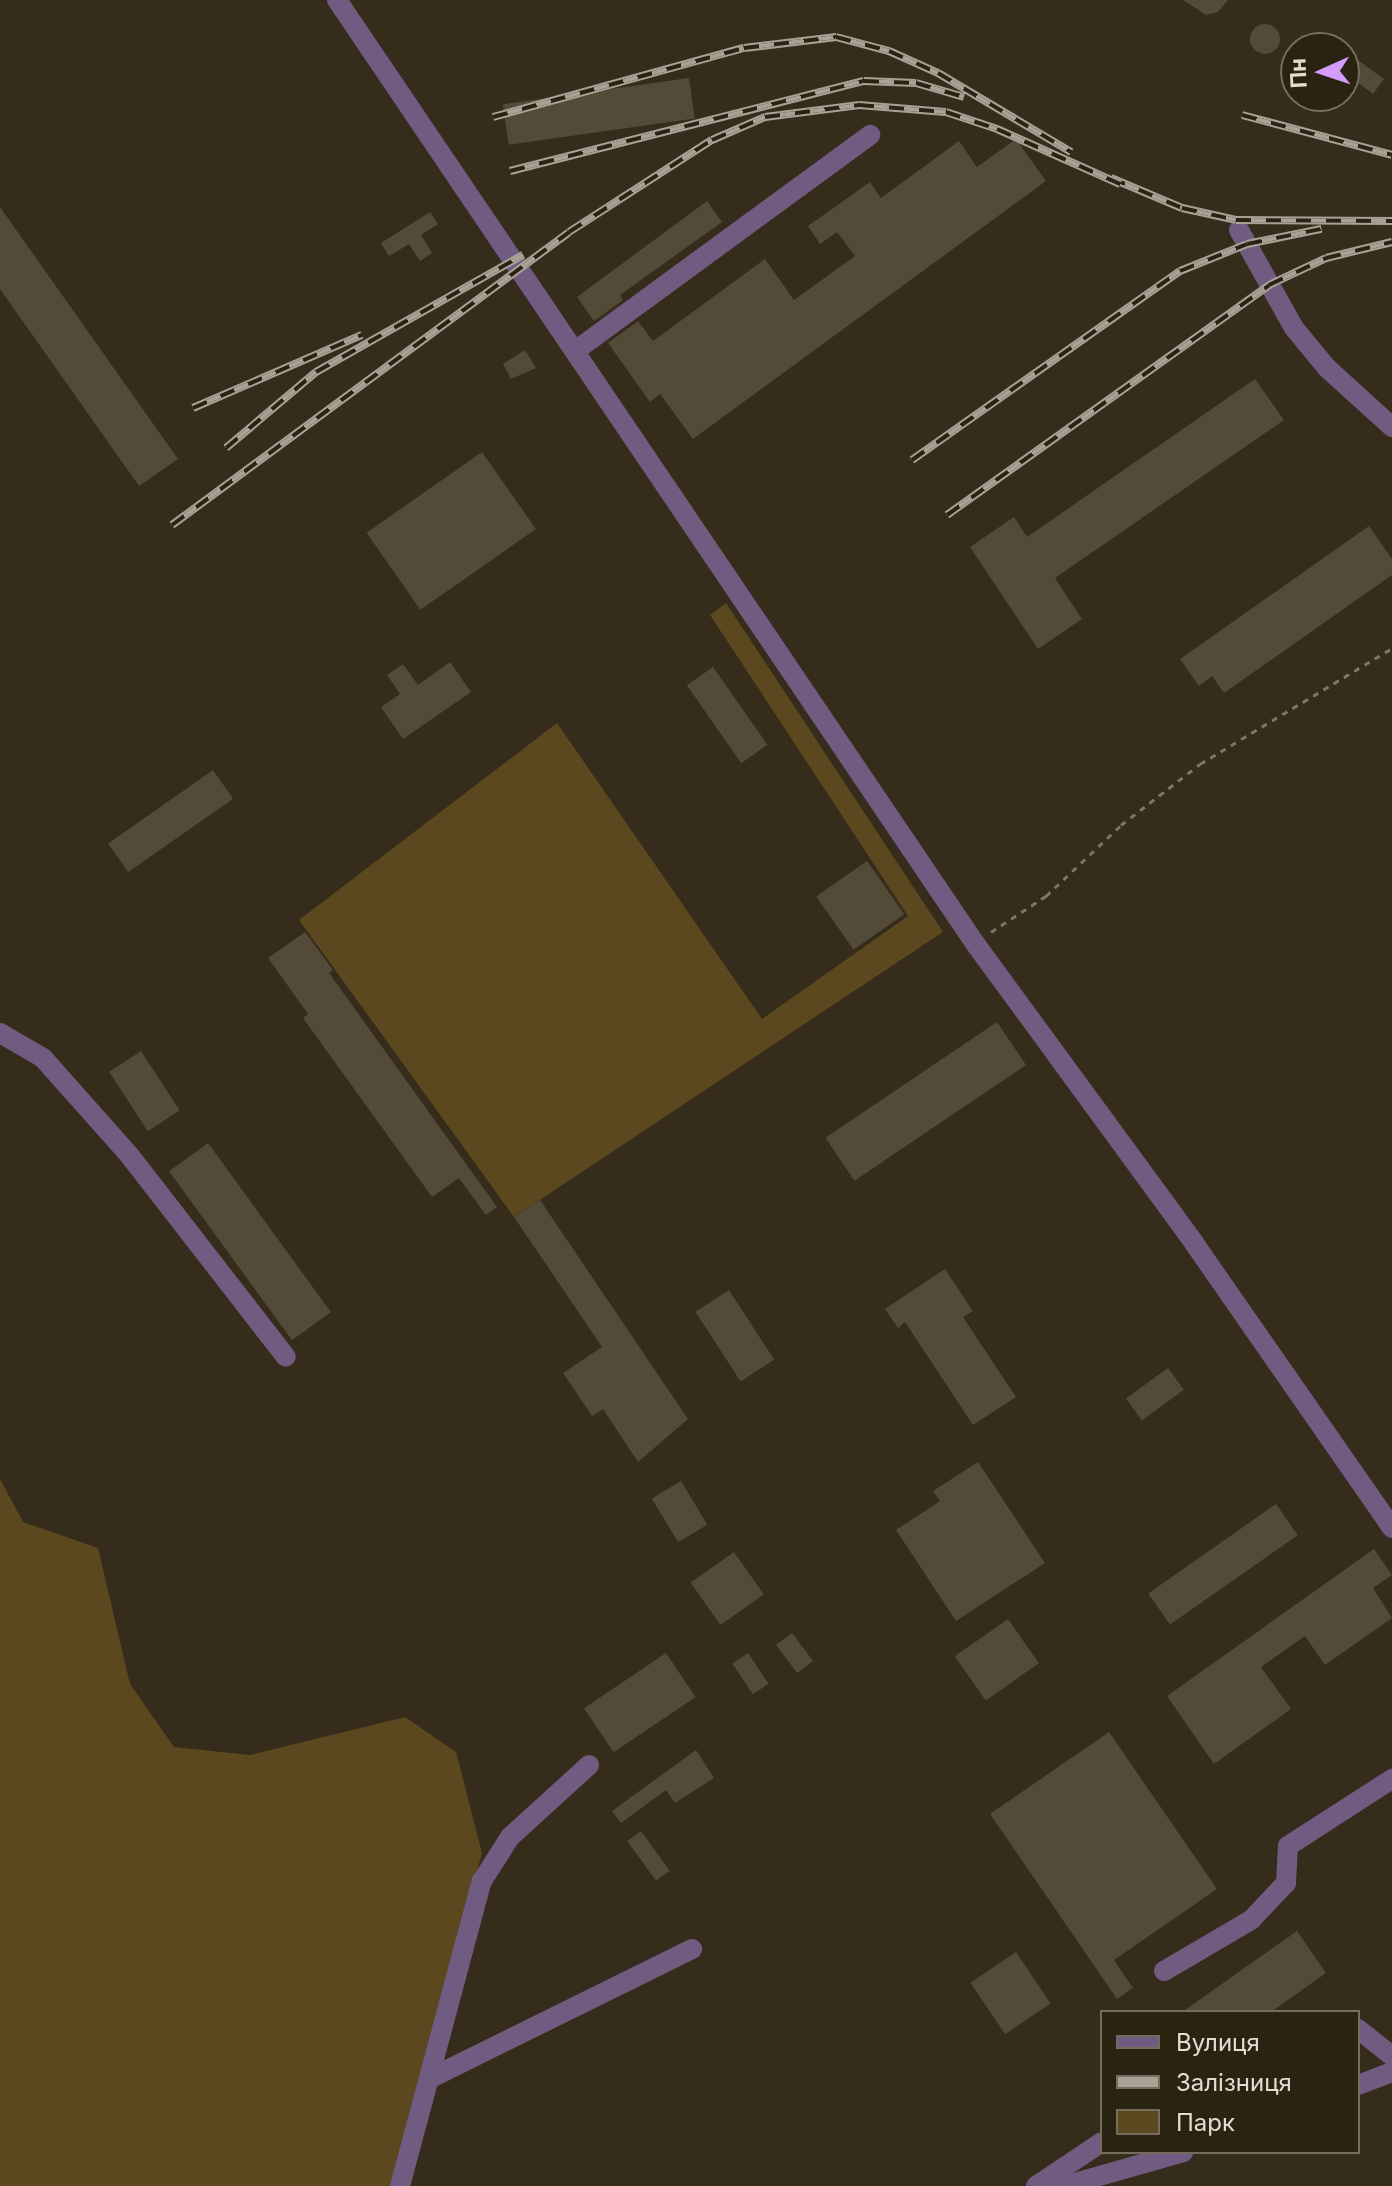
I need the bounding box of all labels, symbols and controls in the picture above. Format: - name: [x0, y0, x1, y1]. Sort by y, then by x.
- north arrow: [1280, 32, 1360, 112]
- text: Пн: [1284, 57, 1312, 89]
- legend: [1100, 2010, 1360, 2154]
- text: Вулиця: [1176, 2028, 1260, 2057]
- text: Залізниця: [1176, 2068, 1292, 2097]
- text: Парк: [1176, 2108, 1235, 2137]

